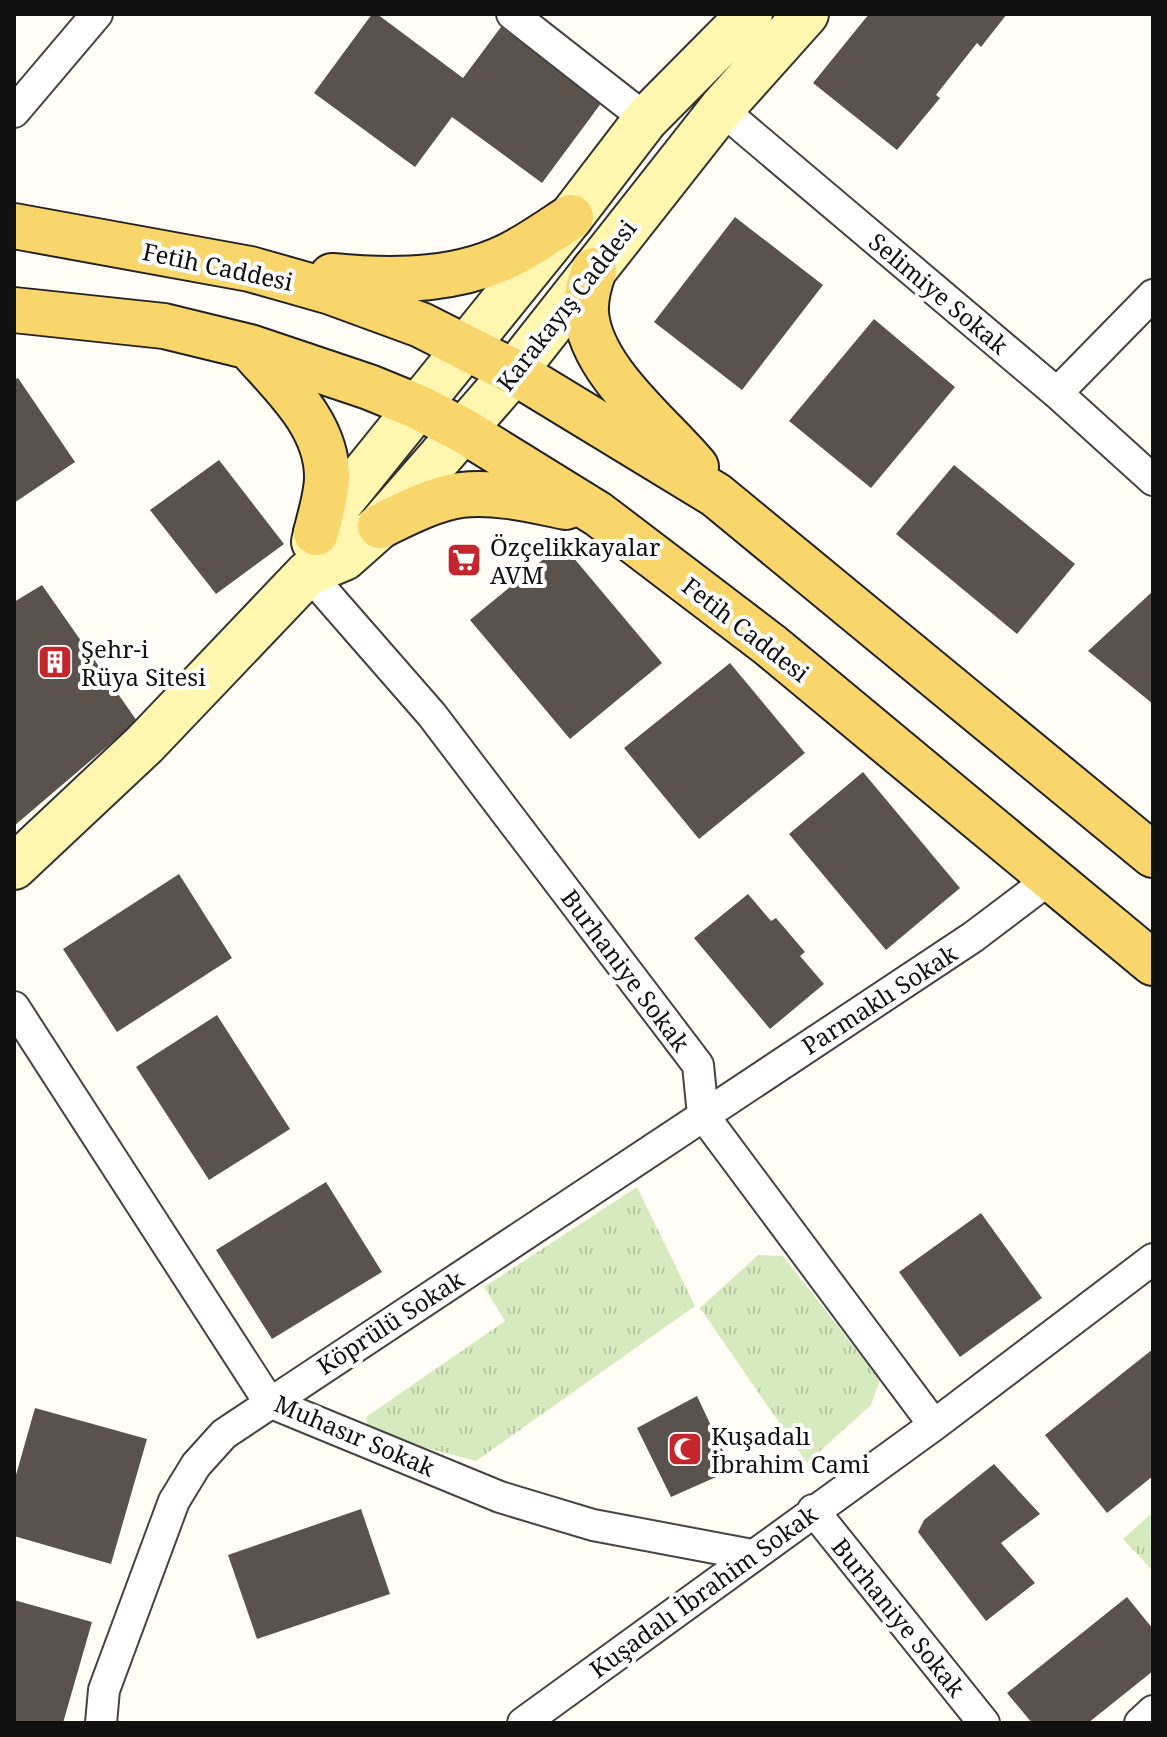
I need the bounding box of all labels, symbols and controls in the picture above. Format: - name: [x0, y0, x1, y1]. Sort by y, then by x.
- street label: Karakayış Caddesi: [489, 212, 644, 398]
- street label: Selimiye Sokak: [862, 225, 1016, 362]
- street label: Fetih Caddesi: [140, 234, 296, 298]
- place label: Özçelikkayalar AVM: [490, 530, 660, 591]
- supermarket icon: Özçelikkayalar AVM: [445, 541, 483, 579]
- street label: Fetih Caddesi: [676, 569, 817, 689]
- place label: Şehr-i Rüya Sitesi: [81, 632, 206, 693]
- building icon: Şehr-i Rüya Sitesi: [36, 643, 74, 681]
- street label: Burhaniye Sokak: [554, 882, 699, 1059]
- street label: Parmaklı Sokak: [795, 936, 964, 1062]
- street label: Köprülü Sokak: [310, 1262, 471, 1382]
- street label: Muhasır Sokak: [270, 1386, 441, 1484]
- place label: Kuşadalı İbrahim Cami: [711, 1419, 870, 1480]
- mosque icon: Kuşadalı İbrahim Cami: [666, 1430, 704, 1468]
- street label: Kuşadalı İbrahim Sokak: [583, 1497, 824, 1685]
- street label: Burhaniye Sokak: [825, 1531, 974, 1704]

